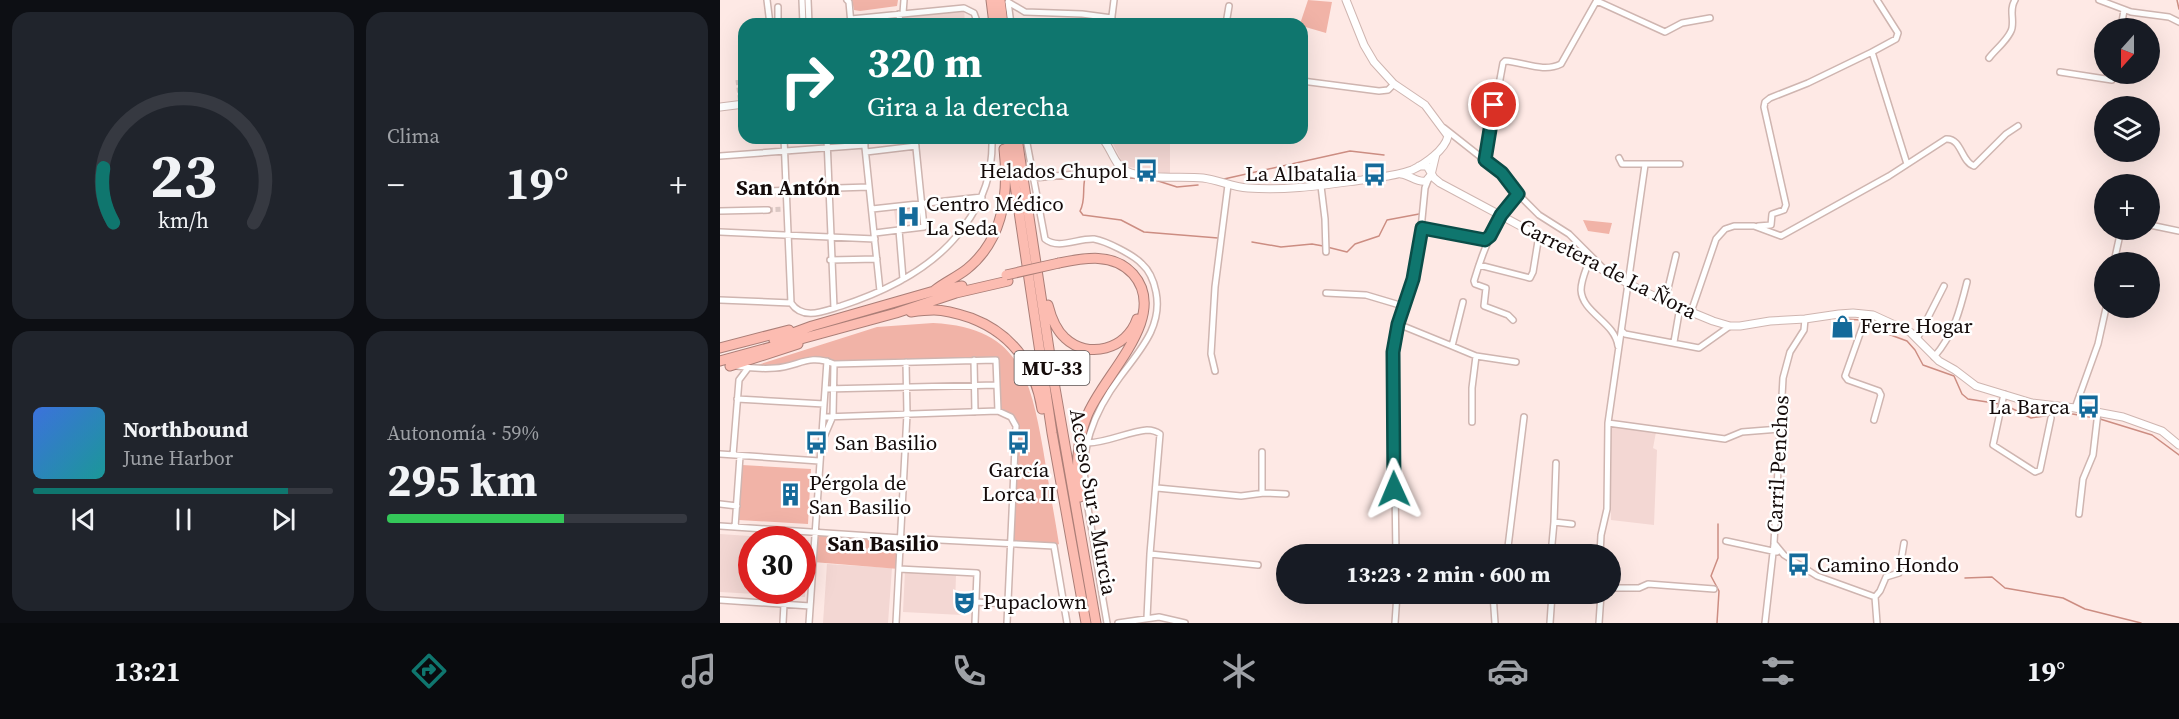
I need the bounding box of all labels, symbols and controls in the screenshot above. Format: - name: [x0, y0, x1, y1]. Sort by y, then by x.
- north arrow: [2094, 18, 2160, 84]
- map controls: [2094, 18, 2160, 318]
- text: 320 m: [867, 33, 982, 91]
- icon: right: [768, 42, 846, 120]
- pin: [1468, 79, 1519, 130]
- text: Gira a la derecha: [867, 88, 1069, 125]
- icon: arrive: [1477, 88, 1510, 121]
- button: layers: [2094, 96, 2160, 162]
- text: Clima: [387, 122, 440, 150]
- text: 23: [149, 132, 217, 218]
- text: 19°: [505, 152, 569, 214]
- place label: Helados Chupol: [980, 156, 1128, 185]
- bus stop icon: Helados Chupol: [1133, 158, 1159, 184]
- place label: La Albatalia: [1245, 159, 1357, 188]
- bus stop icon: La Albatalia: [1362, 161, 1388, 187]
- text: −: [387, 162, 405, 207]
- text: +: [669, 162, 687, 207]
- district label: San Antón: [736, 172, 840, 202]
- button: +: [2094, 174, 2160, 240]
- place label: Centro Médico La Seda: [926, 189, 1064, 242]
- hospital icon: Centro Médico La Seda: [895, 203, 921, 229]
- text: km/h: [157, 206, 209, 235]
- street label: Carretera de La Ñora: [1515, 211, 1702, 326]
- button: −: [2094, 252, 2160, 318]
- place label: Ferre Hogar: [1860, 311, 1973, 340]
- shop icon: Ferre Hogar: [1829, 313, 1855, 339]
- road number: MU-33: [1014, 351, 1090, 385]
- place label: La Barca: [1988, 392, 2070, 421]
- street label: Carril Penchos: [1759, 394, 1796, 533]
- bus stop icon: La Barca: [2075, 394, 2101, 420]
- street label: Acceso Sur a Murcia: [1063, 406, 1124, 598]
- text: Northbound: [123, 414, 248, 444]
- text: Autonomía · 59%: [387, 419, 539, 447]
- place label: San Basilio: [835, 428, 937, 457]
- bus stop icon: García Lorca II: [1006, 429, 1032, 455]
- bus stop icon: San Basilio: [804, 430, 830, 456]
- text: June Harbor: [123, 444, 233, 472]
- text: 295 km: [387, 449, 538, 511]
- place label: García Lorca II: [982, 455, 1056, 508]
- position arrow: [1362, 457, 1426, 521]
- place label: Pérgola de San Basilio: [809, 468, 911, 521]
- building icon: Pérgola de San Basilio: [778, 482, 804, 508]
- icon: previous: [67, 503, 100, 536]
- icon: pause: [167, 503, 200, 536]
- icon: next: [267, 503, 300, 536]
- speed limit sign: 30: [738, 526, 816, 604]
- district label: San Basilio: [827, 528, 939, 558]
- place label: Camino Hondo: [1817, 550, 1959, 579]
- bus stop icon: Camino Hondo: [1786, 552, 1812, 578]
- text: 13:23 · 2 min · 600 m: [1347, 559, 1550, 589]
- place label: Pupaclown: [983, 587, 1087, 616]
- theatre icon: Pupaclown: [952, 589, 978, 615]
- icon: directions: [408, 650, 450, 692]
- icon: music: [678, 650, 720, 692]
- icon: phone: [948, 650, 990, 692]
- icon: climate: [1218, 650, 1260, 692]
- icon: car: [1487, 650, 1529, 692]
- icon: filters: [1757, 650, 1799, 692]
- text: 13:21: [114, 653, 181, 690]
- text: 19°: [2027, 653, 2065, 690]

